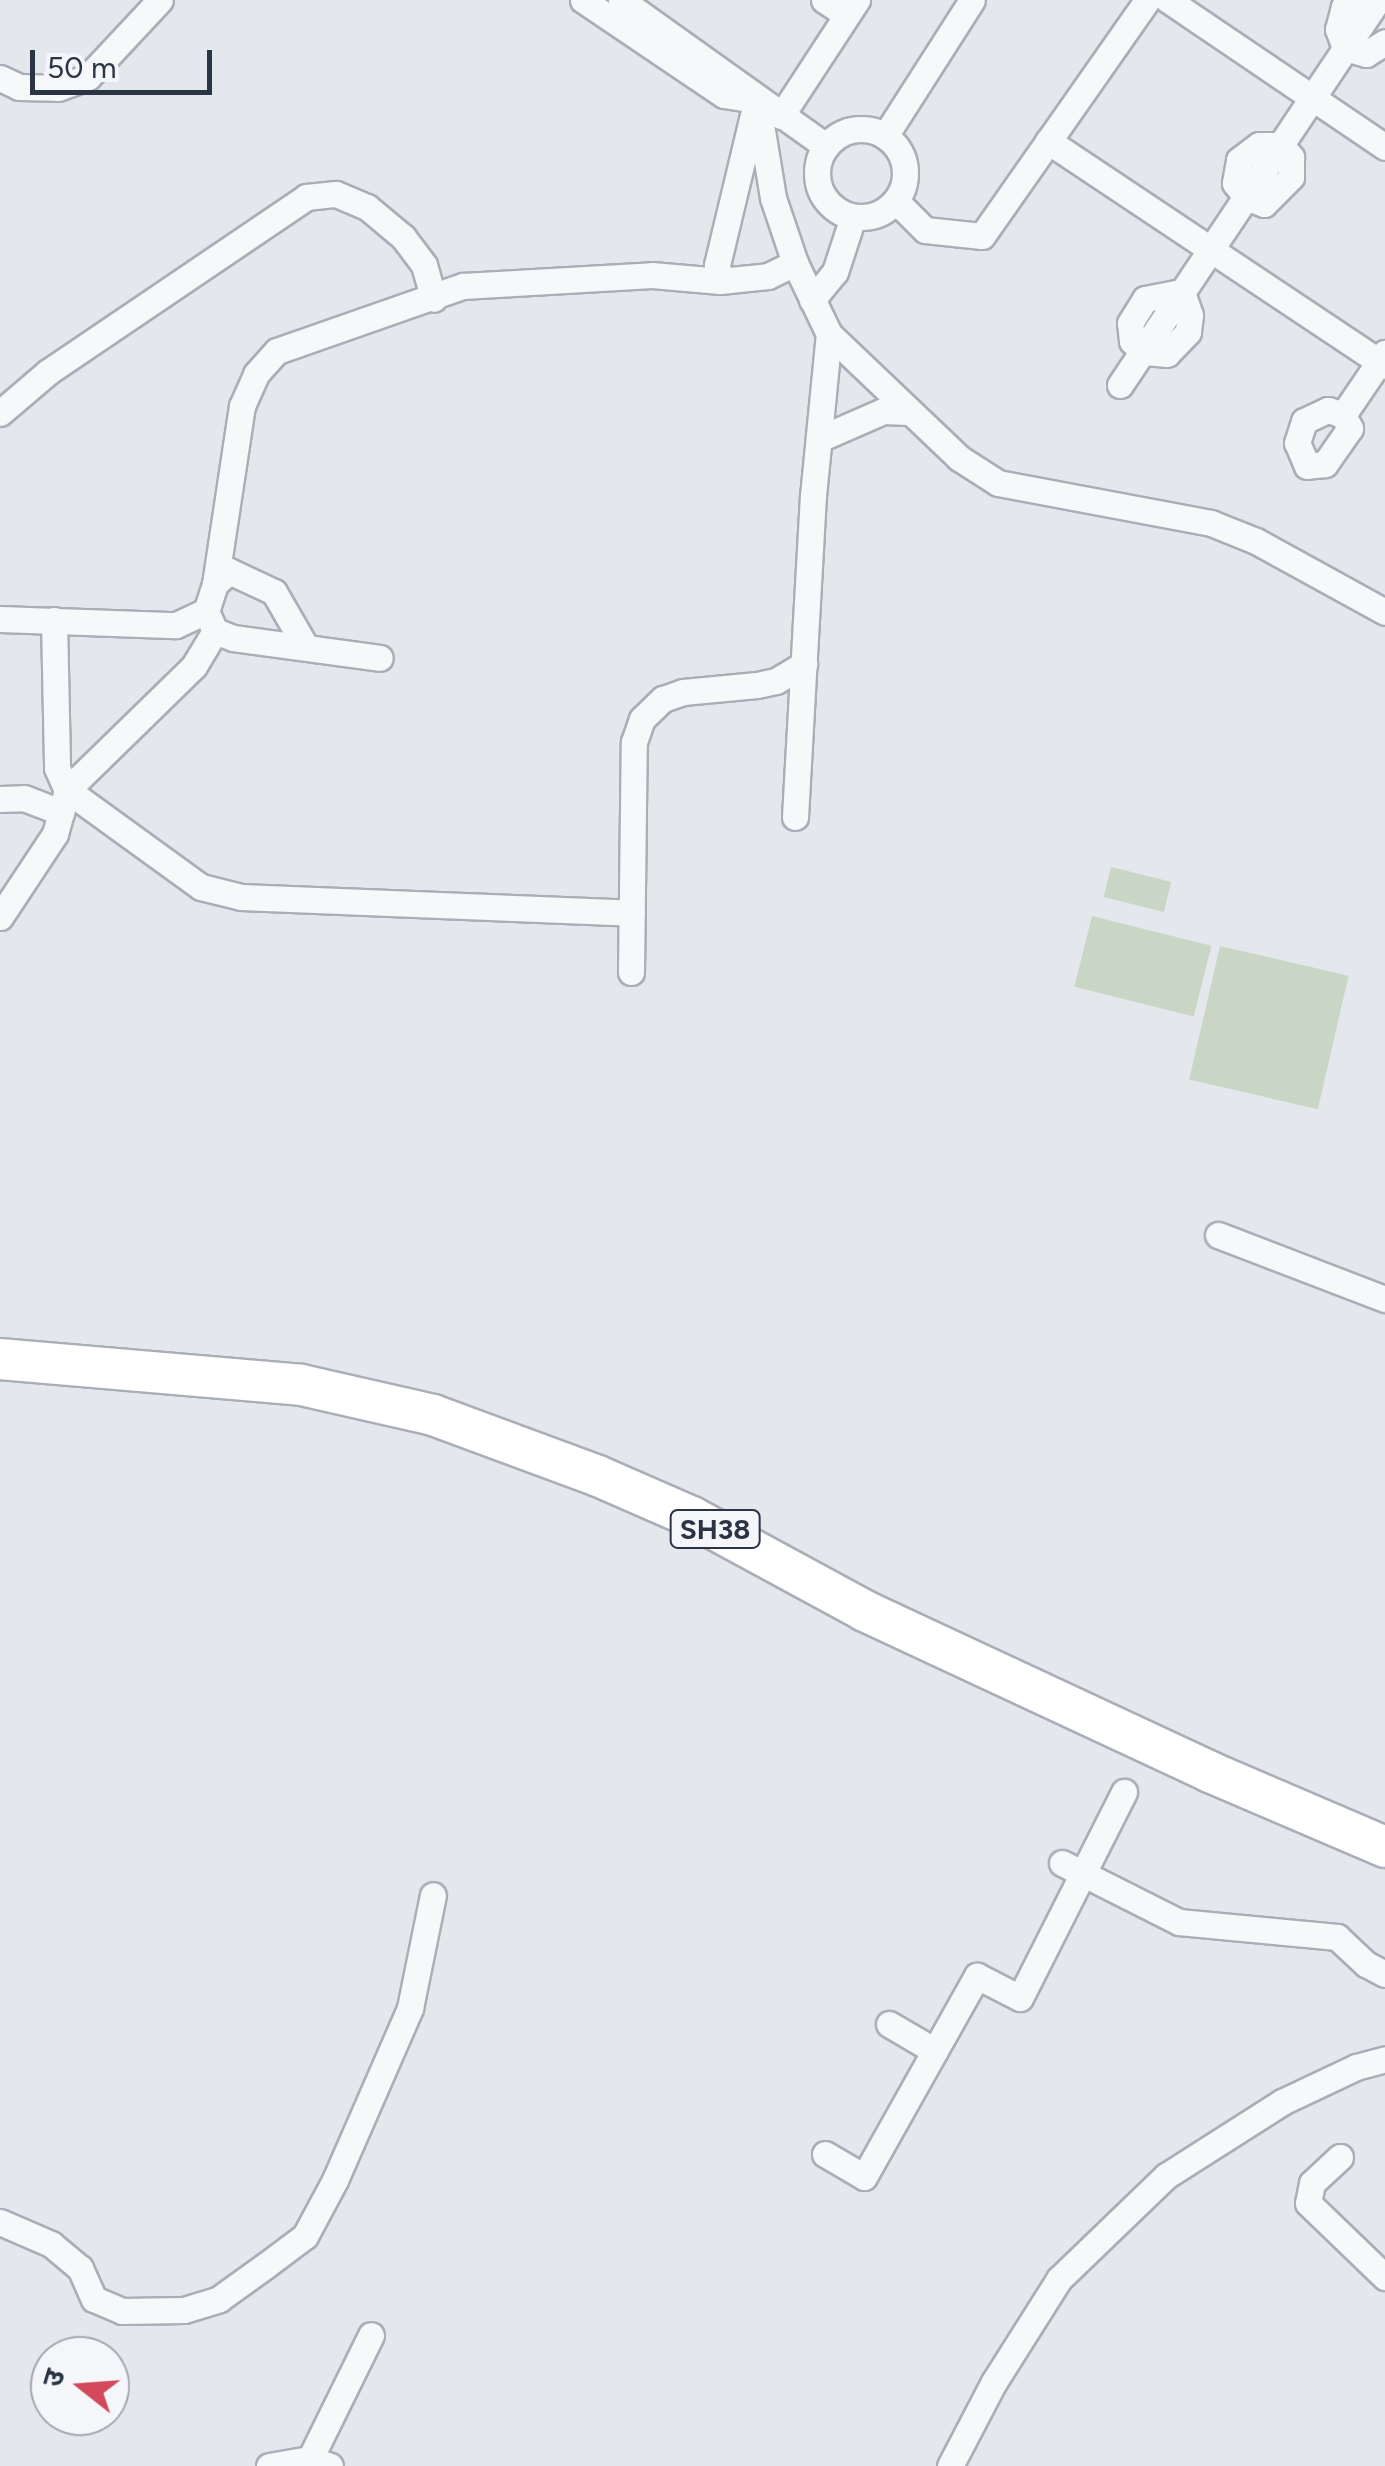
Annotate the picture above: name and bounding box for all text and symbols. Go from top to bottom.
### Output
scale bar [35,30,218,92]
text: 50 m [47,49,116,86]
road number: SH38 [668,1506,762,1552]
north arrow [30,2336,130,2436]
text: उ [35,2365,72,2391]

